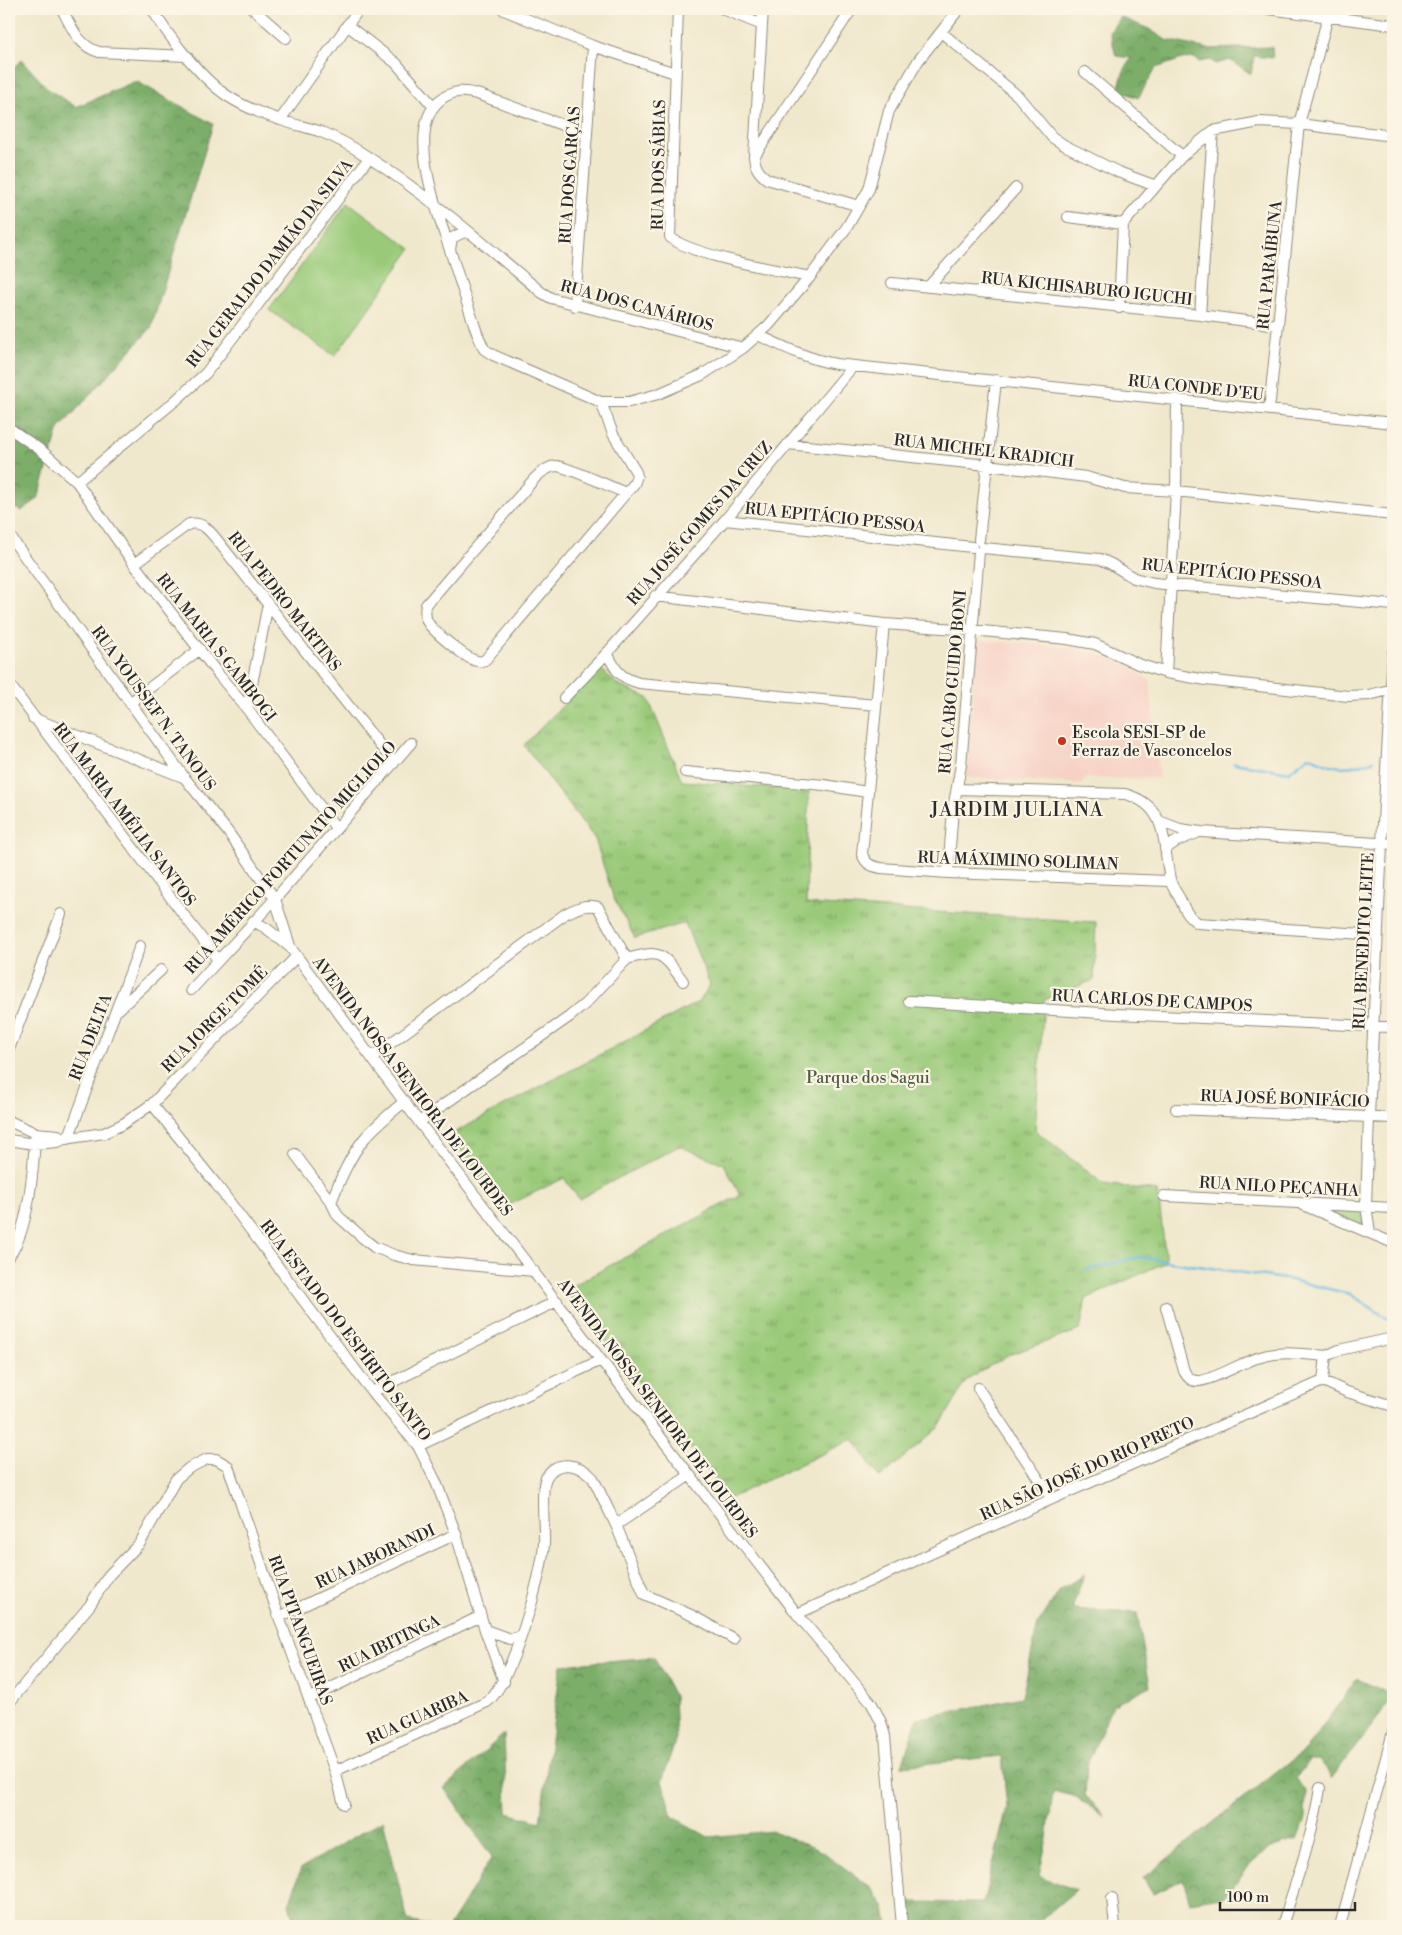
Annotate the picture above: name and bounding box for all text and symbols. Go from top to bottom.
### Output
street label: RUA DOS SÁBIAS [646,99,670,231]
street label: RUA DOS GARÇAS [555,105,585,245]
street label: RUA GERALDO DAMIÃO DA SILVA [180,153,358,372]
street label: RUA PARAÍBUNA [1251,198,1287,331]
street label: RUA KICHISABURO IGUCHI [980,268,1194,310]
street label: RUA DOS CANÁRIOS [558,274,716,336]
street label: RUA CONDE D'EU [1127,371,1265,405]
street label: RUA MICHEL KRADICH [893,430,1075,472]
street label: RUA JOSÉ GOMES DA CRUZ [621,436,777,610]
street label: RUA EPITÁCIO PESSOA [744,497,927,538]
street label: RUA PEDRO MARTINS [223,528,345,676]
street label: RUA EPITÁCIO PESSOA [1141,553,1324,594]
street label: RUA MARIA S GAMBOGI [152,569,280,726]
street label: RUA CABO GUIDO BONI [935,589,971,775]
street label: RUA YOUSSEF N. TANOUS [87,622,220,795]
street label: RUA MARIA AMÉLIA SANTOS [49,718,201,910]
place label: Escola SESI-SP de Ferraz de Vasconcelos [1072,723,1232,761]
marker: Escola SESI-SP de Ferraz de Vasconcelos [1056,735,1068,747]
street label: RUA AMÉRICO FORTUNATO MIGLIOLO [179,736,401,978]
district label: JARDIM JULIANA [929,798,1104,822]
street label: RUA MÁXIMINO SOLIMAN [917,845,1119,875]
street label: RUA BENEDITO LEITE [1349,852,1379,1030]
street label: AVENIDA NOSSA SENHORA DE LOURDES [307,952,517,1220]
street label: RUA JORGE TOMÉ [156,961,272,1077]
street label: RUA CARLOS DE CAMPOS [1051,986,1253,1016]
street label: RUA DELTA [65,990,117,1084]
park label: Parque dos Sagui [806,1068,930,1088]
street label: RUA JOSÉ BONIFÁCIO [1200,1084,1370,1112]
street label: RUA NILO PEÇANHA [1198,1173,1361,1201]
street label: RUA ESTADO DO ESPÍRITO SANTO [255,1215,437,1445]
street label: AVENIDA NOSSA SENHORA DE LOURDES [552,1274,762,1542]
street label: RUA SÃO JOSÉ DO RIO PRETO [976,1410,1198,1525]
street label: RUA JABORANDI [312,1520,438,1593]
street label: RUA PITANGUEIRAS [264,1553,337,1708]
street label: RUA IBITINGA [335,1610,444,1677]
street label: RUA GUARIBA [364,1686,472,1749]
scale bar [1220,1880,1354,1912]
text: 100 m [1227,1888,1269,1907]

